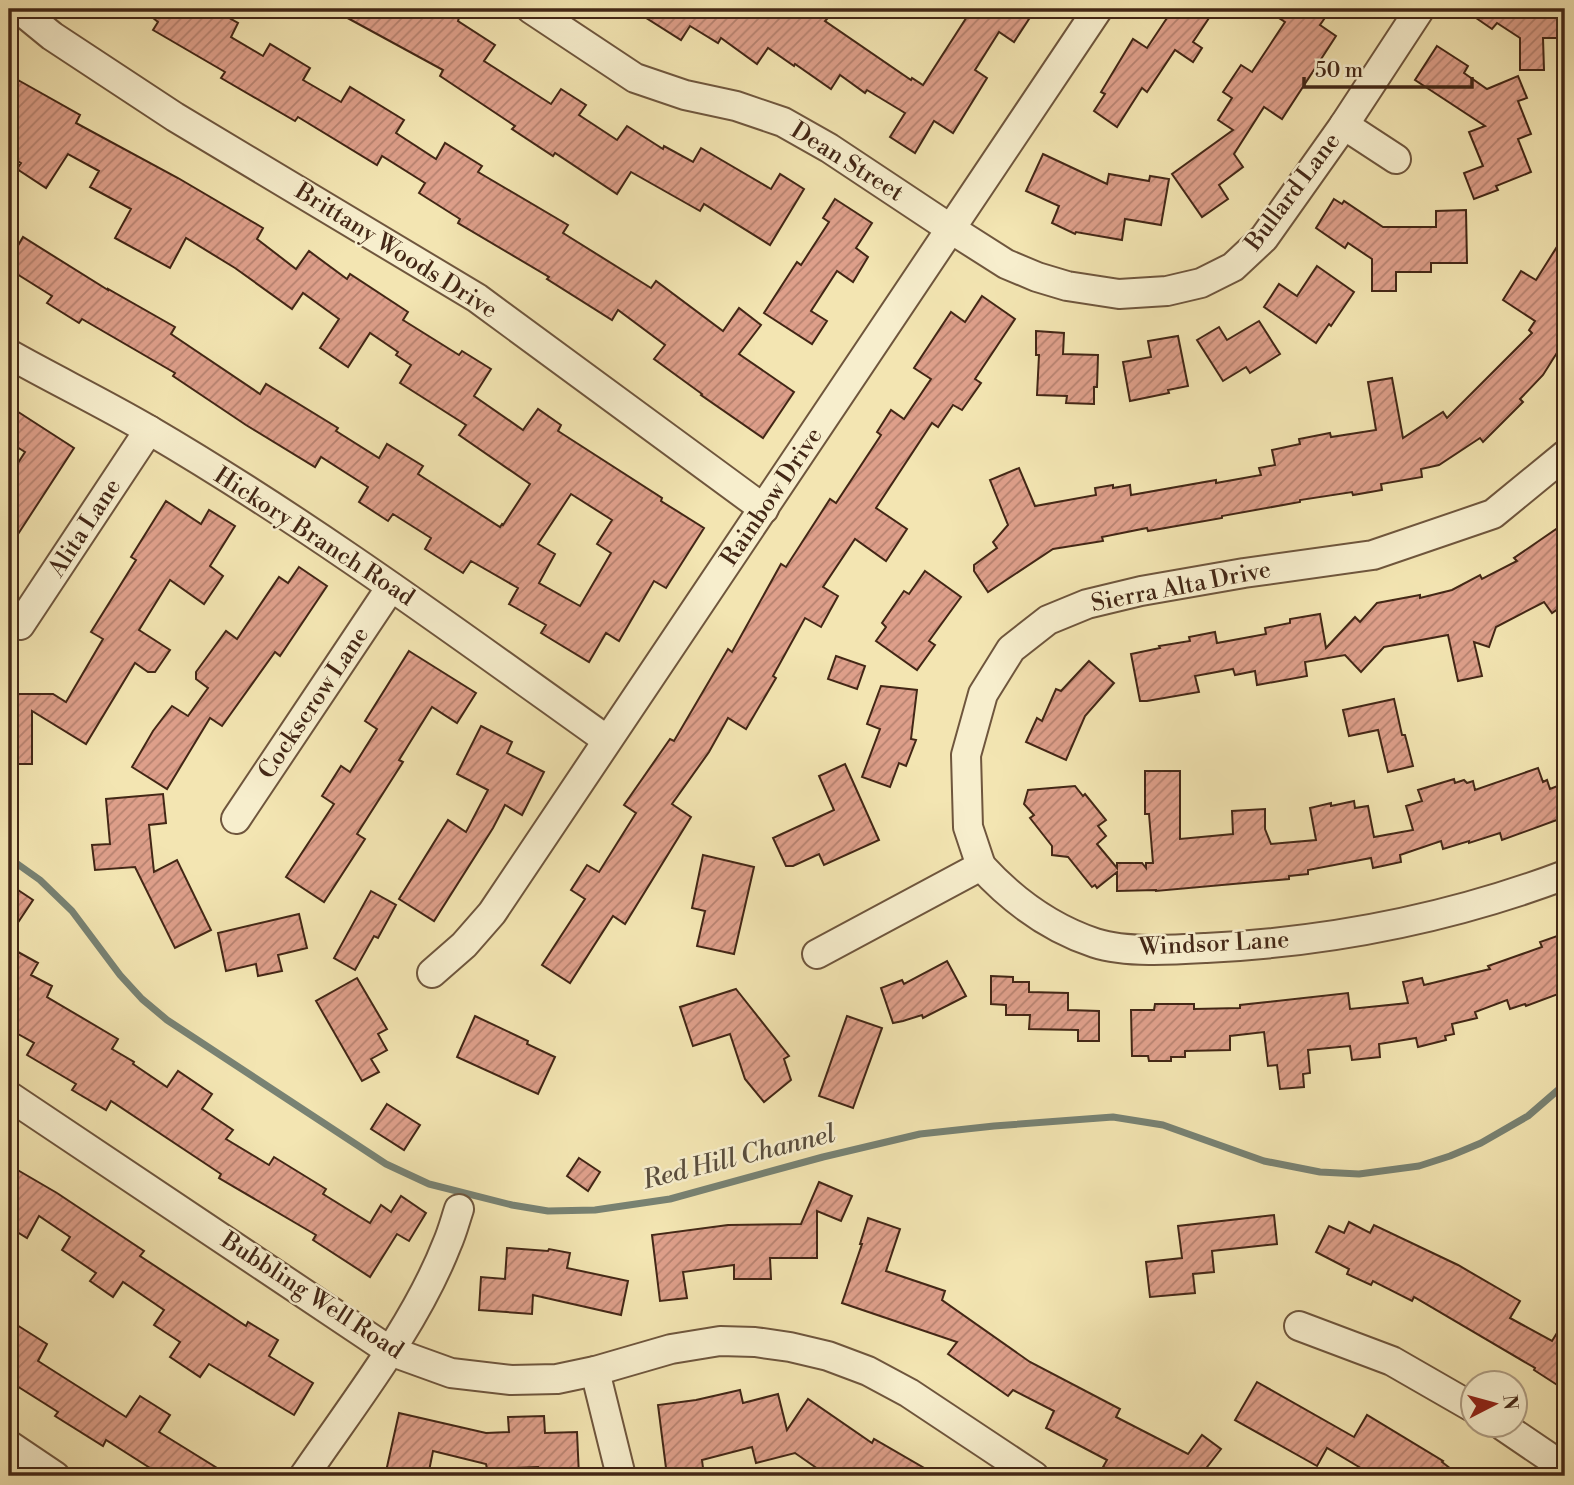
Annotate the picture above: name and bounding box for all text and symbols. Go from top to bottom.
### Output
scale bar [1304,46,1472,90]
text: 50 m [1315,58,1363,84]
street label: Dean Street [785,116,909,209]
street label: Bullard Lane [1238,127,1347,258]
street label: Brittany Woods Drive [288,176,503,325]
street label: Rainbow Drive [715,422,829,572]
street label: Hickory Branch Road [208,461,420,613]
street label: Alita Lane [41,473,128,584]
street label: Sierra Alta Drive [1088,555,1274,619]
street label: Cockscrow Lane [252,621,376,785]
street label: Windsor Lane [1137,925,1290,963]
water label: Red Hill Channel [638,1117,839,1197]
street label: Bubbling Well Road [214,1225,409,1366]
north arrow [1458,1370,1528,1440]
text: N [1497,1394,1523,1411]

